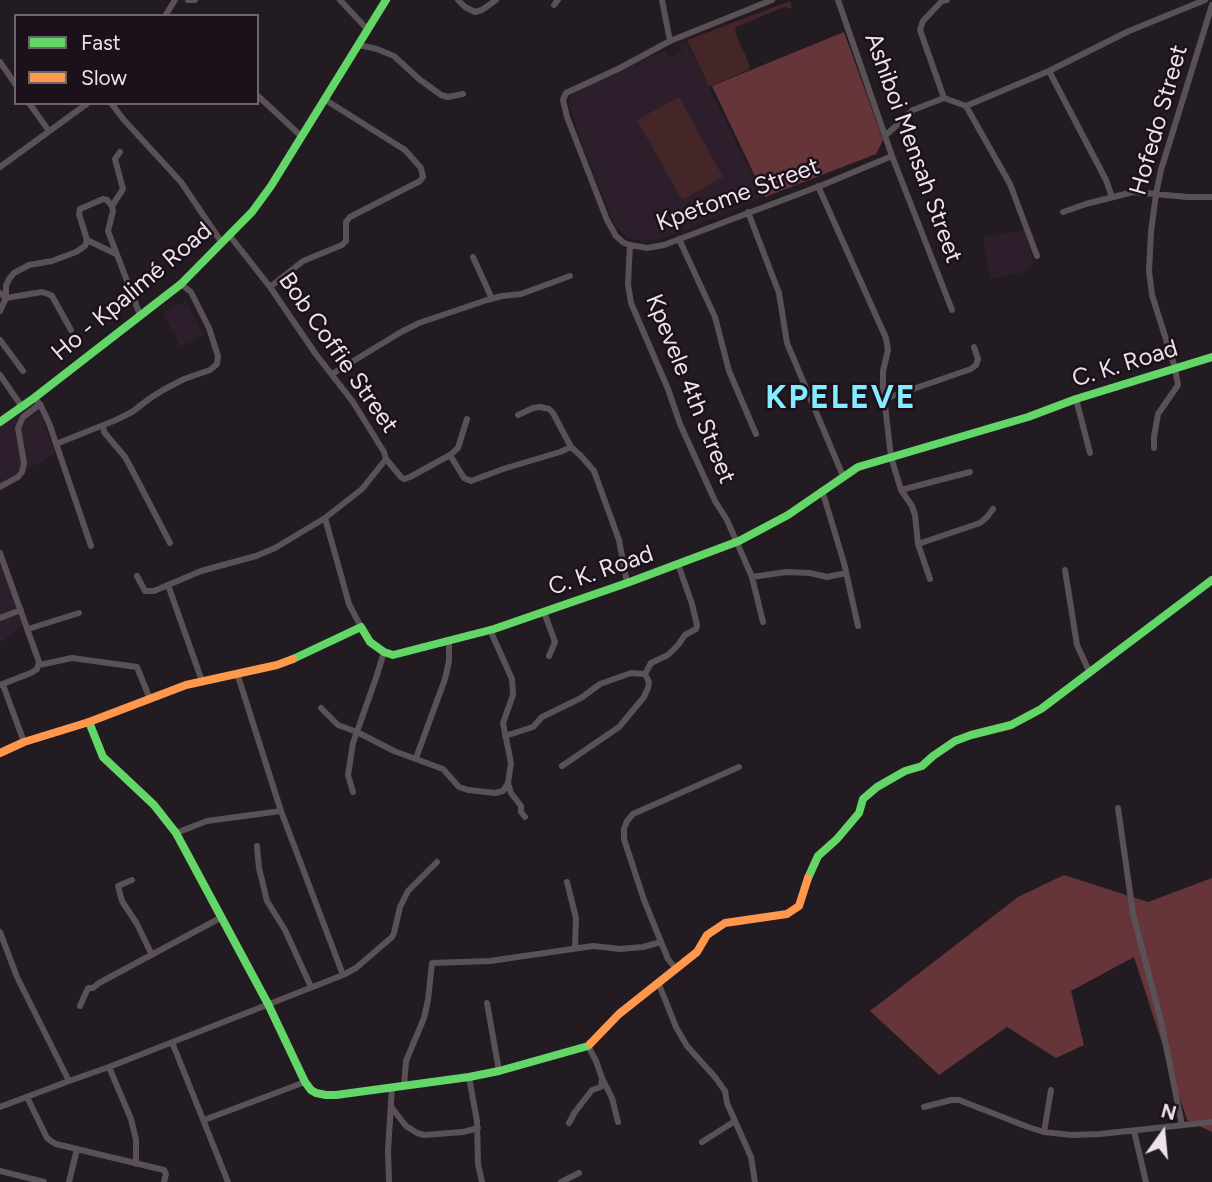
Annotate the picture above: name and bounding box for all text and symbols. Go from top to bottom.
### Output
legend [14,14,259,105]
street label: Ashiboi Mensah Street [858,29,968,267]
text: Fast [81,30,121,55]
street label: Hofedo Street [1124,42,1194,198]
text: Slow [81,65,127,90]
street label: Kpetome Street [653,152,823,238]
street label: Ho - Kpalimé Road [46,217,218,367]
street label: Bob Coffie Street [272,267,404,439]
street label: Kpevele 4th Street [639,290,741,488]
street label: C. K. Road [1069,334,1181,394]
district label: KPELEVE [766,380,916,418]
street label: C. K. Road [545,540,657,602]
north arrow [1128,1098,1198,1168]
text: N [1158,1099,1179,1125]

